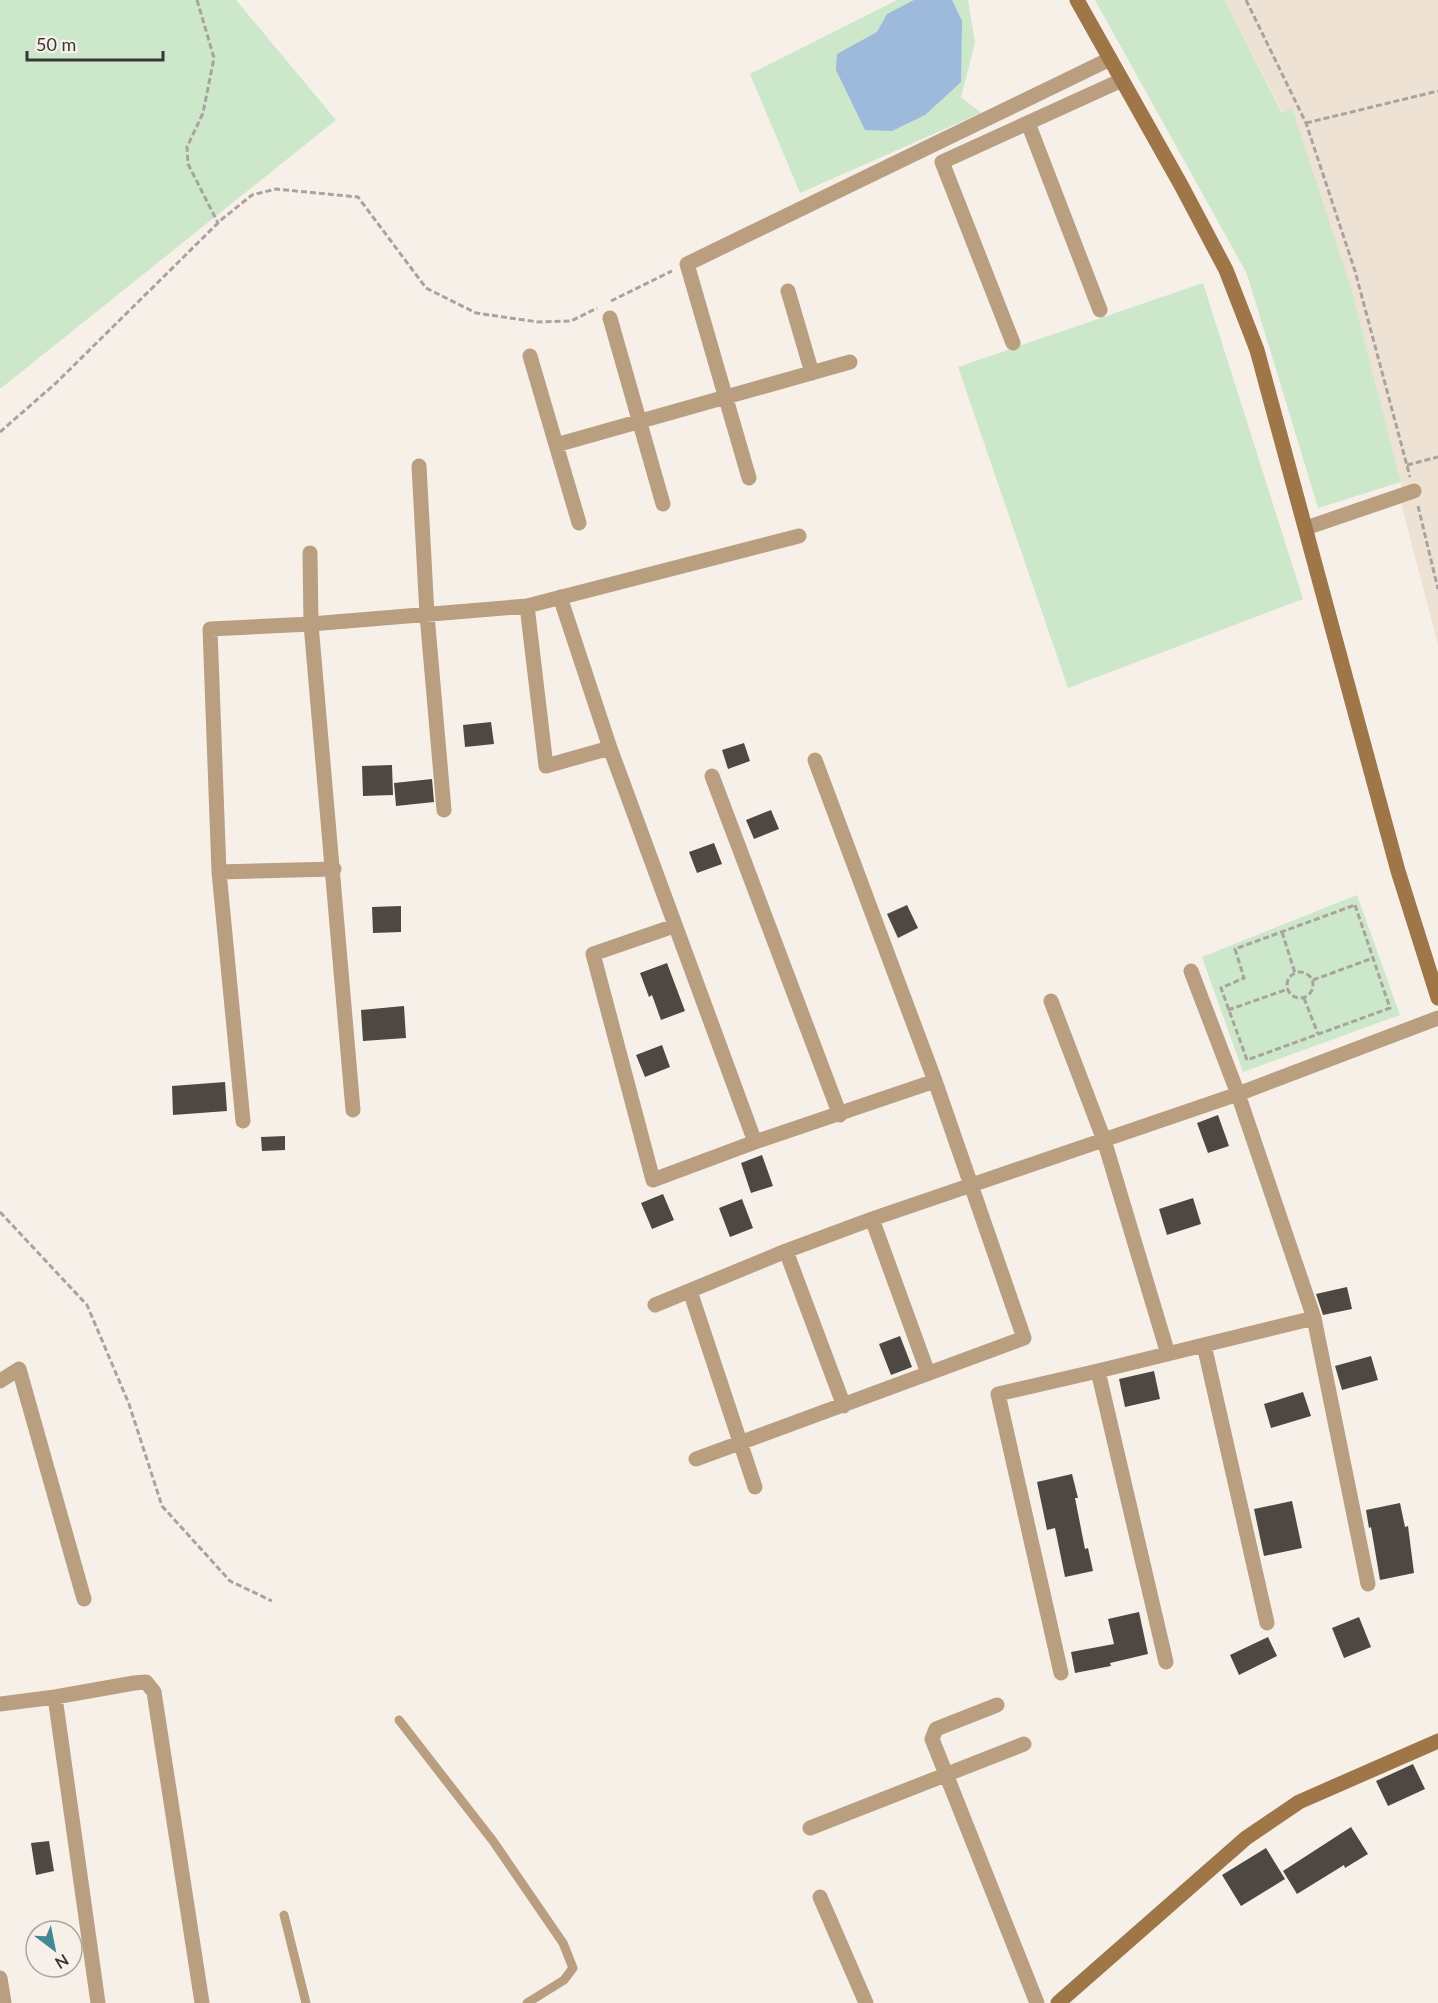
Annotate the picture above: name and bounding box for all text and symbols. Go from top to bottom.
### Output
scale bar [27,24,164,62]
text: 50 m [36,33,76,55]
north arrow [24,1919,84,1979]
text: N [52,1951,72,1973]

